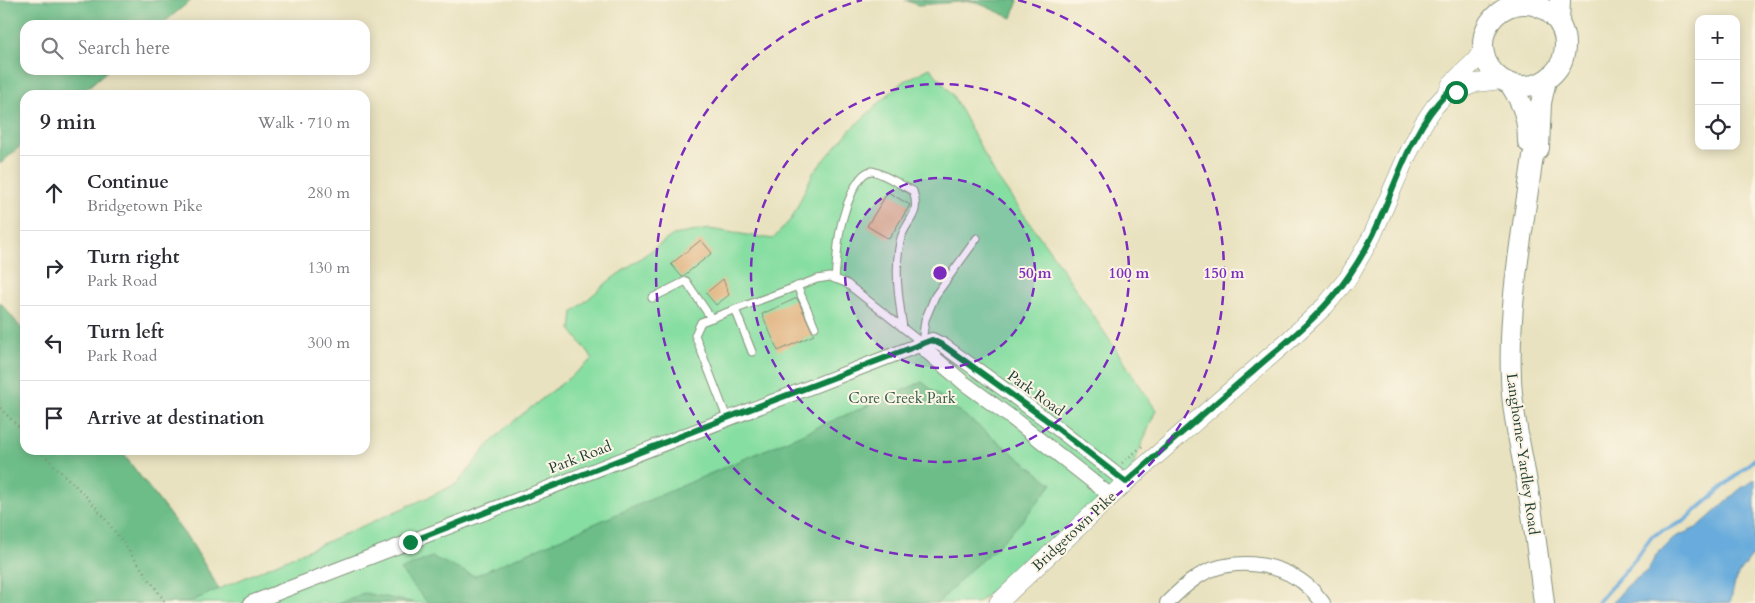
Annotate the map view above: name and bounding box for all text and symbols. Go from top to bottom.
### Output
map controls [1695,15,1740,150]
button: + [1695,15,1740,60]
search box [20,20,370,75]
icon: search [38,34,66,62]
text: Search here [78,35,170,61]
button: − [1695,60,1740,105]
route start [1445,81,1468,104]
button: locate [1695,105,1740,150]
text: 9 min [40,108,96,137]
text: Walk · 710 m [258,112,350,134]
text: Continue [87,169,169,195]
icon: ahead [40,179,68,207]
text: 280 m [308,182,350,204]
text: Bridgetown Pike [87,195,203,217]
text: Turn right [87,244,179,270]
icon: right [40,254,68,282]
text: 130 m [308,257,350,279]
text: 50 m [1018,263,1052,283]
text: 100 m [1109,263,1150,283]
text: 150 m [1204,263,1245,283]
centre of rings [931,264,949,282]
text: Park Road [87,270,157,292]
text: Turn left [87,319,164,345]
icon: left [40,329,68,357]
text: 300 m [308,332,350,354]
text: Park Road [87,345,157,367]
street label: Park Road [1003,366,1069,420]
street label: Langhorne-Yardley Road [1502,372,1544,536]
park label: Core Creek Park [848,388,956,408]
icon: arrive [40,404,68,432]
text: Arrive at destination [87,405,264,431]
street label: Park Road [546,436,614,478]
street label: Bridgetown Pike [1028,487,1121,575]
route end [399,531,422,554]

